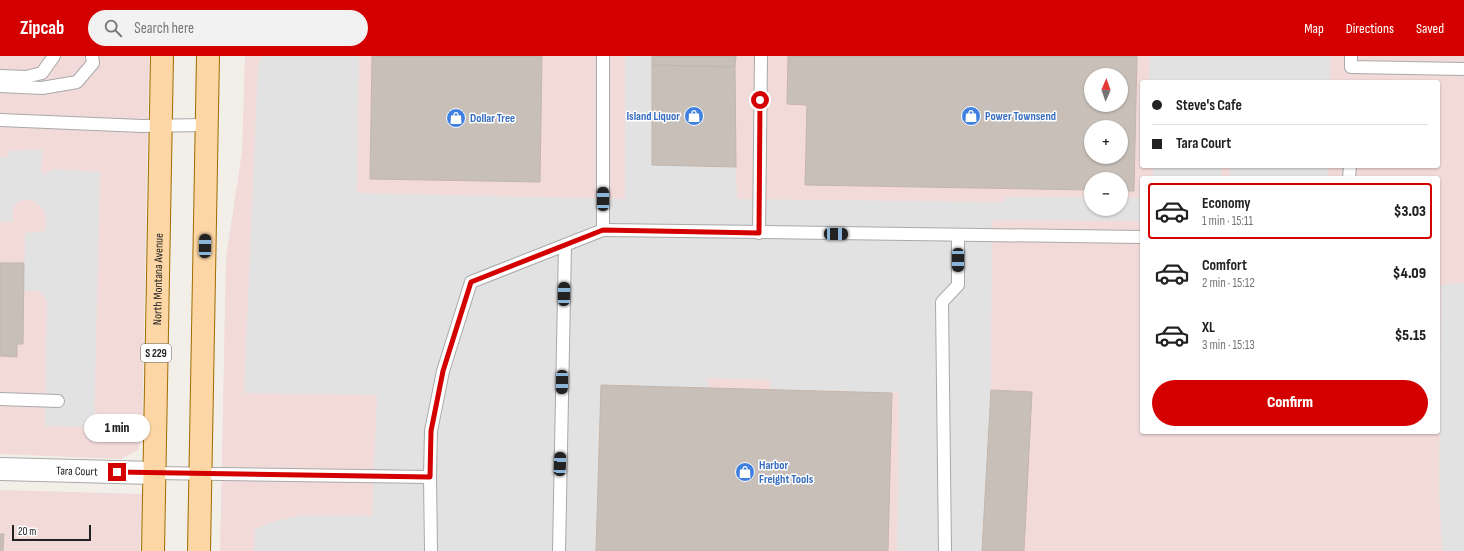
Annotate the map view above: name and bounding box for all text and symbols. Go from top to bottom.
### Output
search box [88,10,368,46]
text: Zipcab [20,17,64,40]
icon: search [102,17,124,39]
text: Search here [134,19,194,38]
text: Map [1304,20,1324,37]
text: Directions [1346,20,1394,37]
text: Saved [1416,20,1444,37]
north arrow [1084,68,1128,112]
map controls [1084,68,1128,216]
route start [751,91,769,109]
text: Steve's Cafe [1176,96,1242,115]
shop icon: Island Liquor [683,105,705,127]
shop icon: Power Townsend [960,105,982,127]
shop icon: Dollar Tree [445,107,467,129]
place label: Island Liquor [626,109,680,124]
place label: Power Townsend [985,109,1056,124]
place label: Dollar Tree [470,111,515,126]
button: + [1084,120,1128,164]
text: Tara Court [1176,134,1231,153]
button: − [1084,172,1128,216]
car [597,187,609,211]
icon: car [1154,193,1190,229]
text: Economy [1202,194,1251,213]
text: $3.03 [1394,202,1426,221]
text: 1 min · 15:11 [1202,213,1253,229]
car [824,228,848,240]
street label: North Montana Avenue [150,233,166,325]
car [199,234,211,258]
car [952,248,964,272]
icon: car [1154,255,1190,291]
text: Comfort [1202,256,1247,275]
text: $4.09 [1393,264,1426,283]
text: 2 min · 15:12 [1202,275,1255,291]
car [558,282,570,306]
icon: car [1154,317,1190,353]
text: XL [1202,318,1215,337]
text: $5.15 [1395,326,1426,345]
text: 3 min · 15:13 [1202,337,1255,353]
road number: S 229 [141,344,171,362]
car [556,370,568,394]
button: Confirm [1152,380,1428,426]
callout: 1 min [84,414,150,442]
text: 1 min [105,420,129,436]
car [554,452,566,476]
place label: Harbor Freight Tools [759,458,814,487]
shop icon: Harbor Freight Tools [734,461,756,483]
street label: Tara Court [56,463,98,479]
route end [108,463,126,481]
scale bar [12,523,91,542]
text: 20 m [18,525,36,538]

